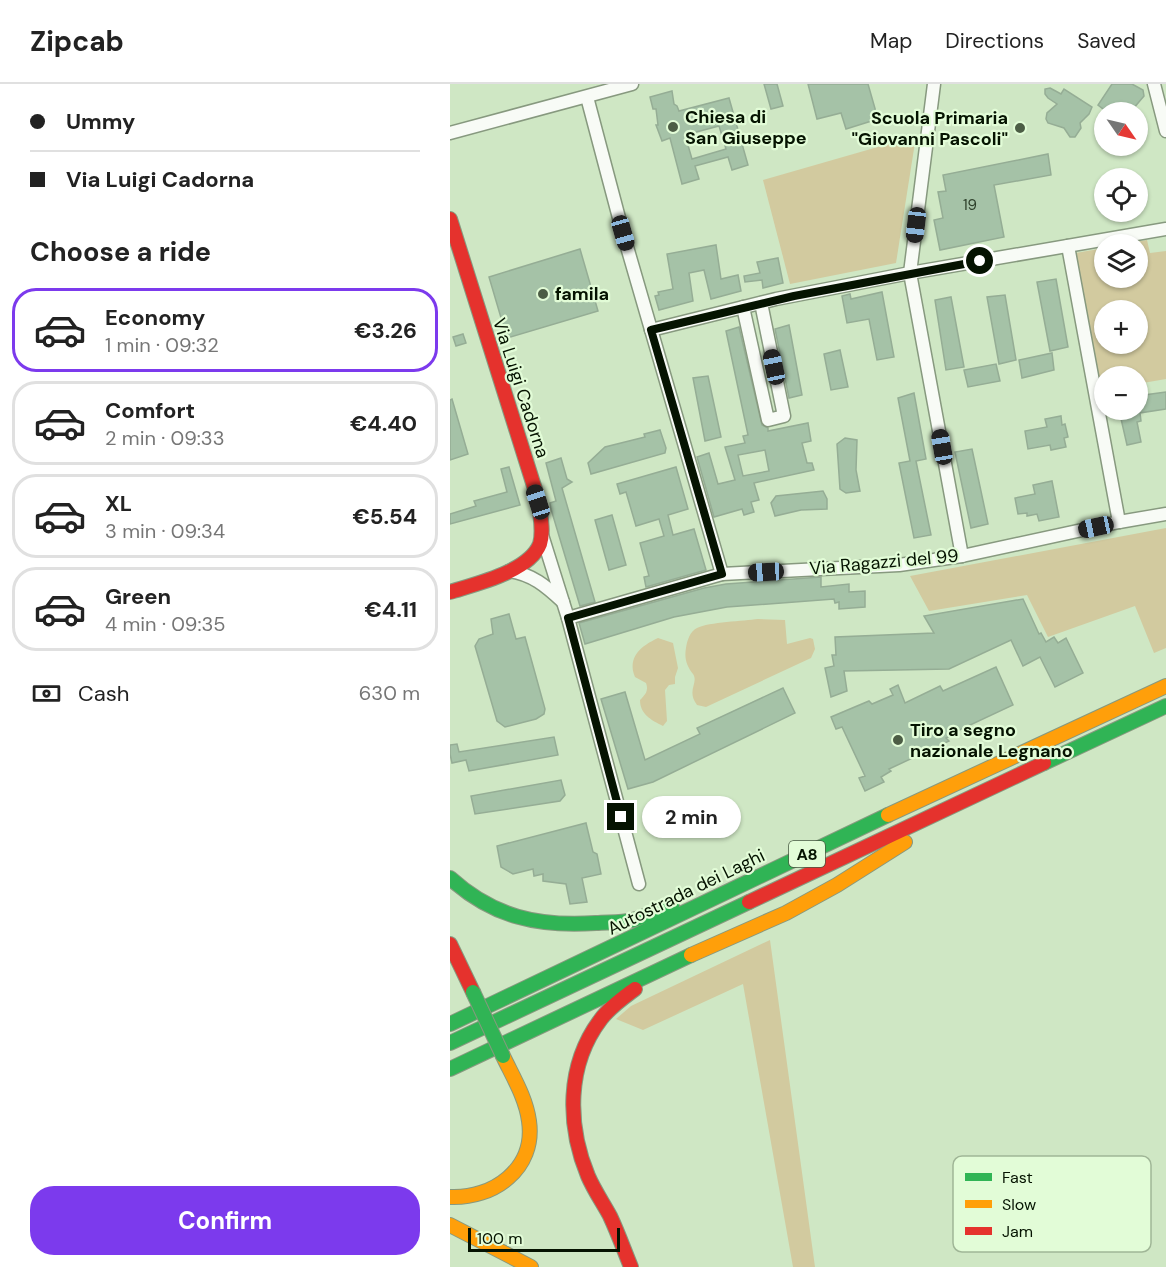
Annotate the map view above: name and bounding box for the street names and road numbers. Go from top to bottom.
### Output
street label: Via Luigi Cadorna [487,315,555,461]
street label: Via Ragazzi del 99 [808,544,960,580]
road number: A8 [789,841,825,867]
street label: Autostrada dei Laghi [603,843,769,941]

